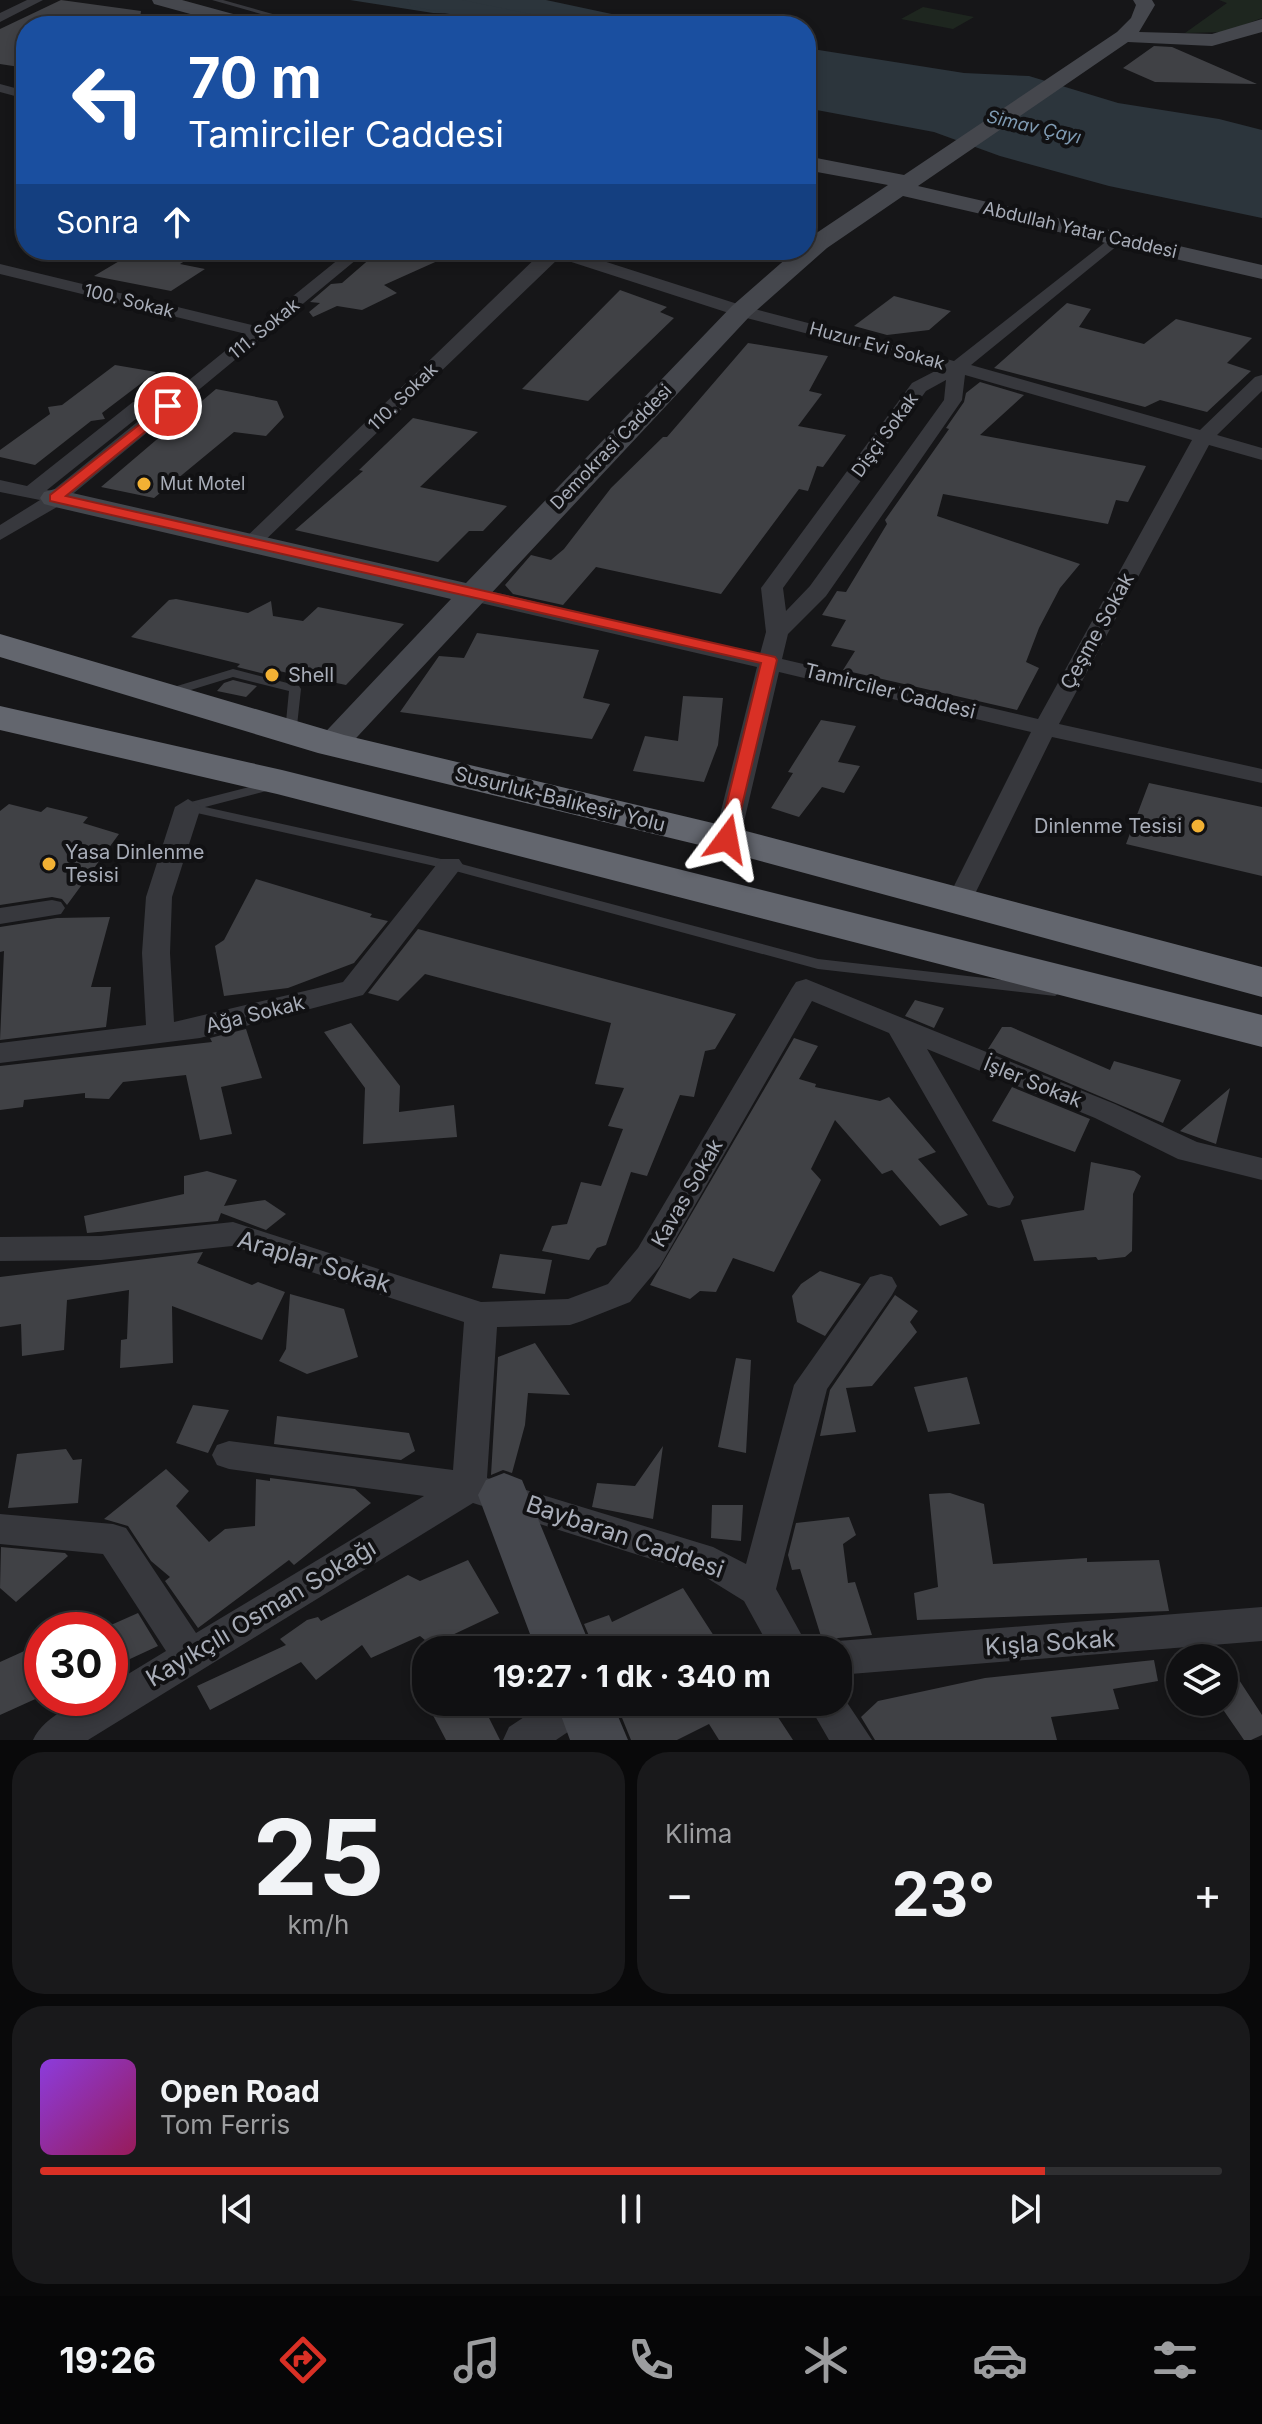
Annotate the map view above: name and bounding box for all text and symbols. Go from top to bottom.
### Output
text: 70 m [188,44,322,112]
icon: left [56,48,160,152]
water label: Simav Çayı [985,105,1083,148]
text: Tamirciler Caddesi [188,112,504,156]
street label: Abdullah Yatar Caddesi [981,197,1179,262]
icon: ahead [155,200,199,244]
text: Sonra [56,204,139,240]
street label: 100. Sokak [82,279,176,322]
street label: 111. Sokak [224,294,303,363]
street label: Huzur Evi Sokak [807,317,947,374]
street label: 110. Sokak [364,358,442,435]
pin [134,372,202,440]
street label: Demokrasi Caddesi [546,380,676,513]
icon: arrive [146,384,190,428]
street label: Dişçi Sokak [847,388,922,481]
place label: Mut Motel [160,473,245,494]
marker: Mut Motel [135,475,153,493]
street label: Çeşme Sokak [1055,568,1139,694]
street label: Tamirciler Caddesi [802,658,978,724]
place label: Shell [288,663,334,687]
marker: Shell [263,666,281,684]
street label: Susurluk-Balıkesir Yolu [452,761,668,837]
position arrow [685,797,769,881]
place label: Dinlenme Tesisi [1034,814,1182,838]
marker: Dinlenme Tesisi [1189,817,1207,835]
place label: Yasa Dinlenme Tesisi [65,840,204,887]
marker: Yasa Dinlenme Tesisi [40,855,58,873]
street label: Ağa Sokak [203,990,307,1038]
street label: İşler Sokak [980,1051,1086,1113]
street label: Kavas Sokak [646,1135,728,1251]
street label: Araplar Sokak [234,1224,394,1299]
street label: Baybaran Caddesi [523,1489,728,1584]
street label: Kayıkçılı Osman Sokağı [141,1533,381,1693]
speed limit sign: 30 [24,1612,128,1716]
street label: Kışla Sokak [984,1623,1116,1662]
map controls [1166,1644,1238,1716]
button: layers [1166,1644,1238,1716]
text: 19:27 · 1 dk · 340 m [493,1658,771,1694]
text: 25 [253,1794,384,1920]
text: Klima [665,1818,732,1849]
text: 23° [892,1858,995,1930]
text: − [665,1867,694,1921]
text: + [1193,1867,1222,1921]
text: km/h [288,1909,349,1940]
text: Open Road [160,2073,320,2109]
text: Tom Ferris [160,2109,290,2140]
icon: previous [215,2187,259,2231]
icon: pause [609,2187,653,2231]
icon: next [1003,2187,1047,2231]
icon: directions [275,2332,331,2388]
icon: music [449,2332,505,2388]
icon: phone [623,2332,679,2388]
icon: climate [798,2332,854,2388]
icon: car [972,2332,1028,2388]
icon: filters [1147,2332,1203,2388]
text: 19:26 [59,2338,156,2382]

